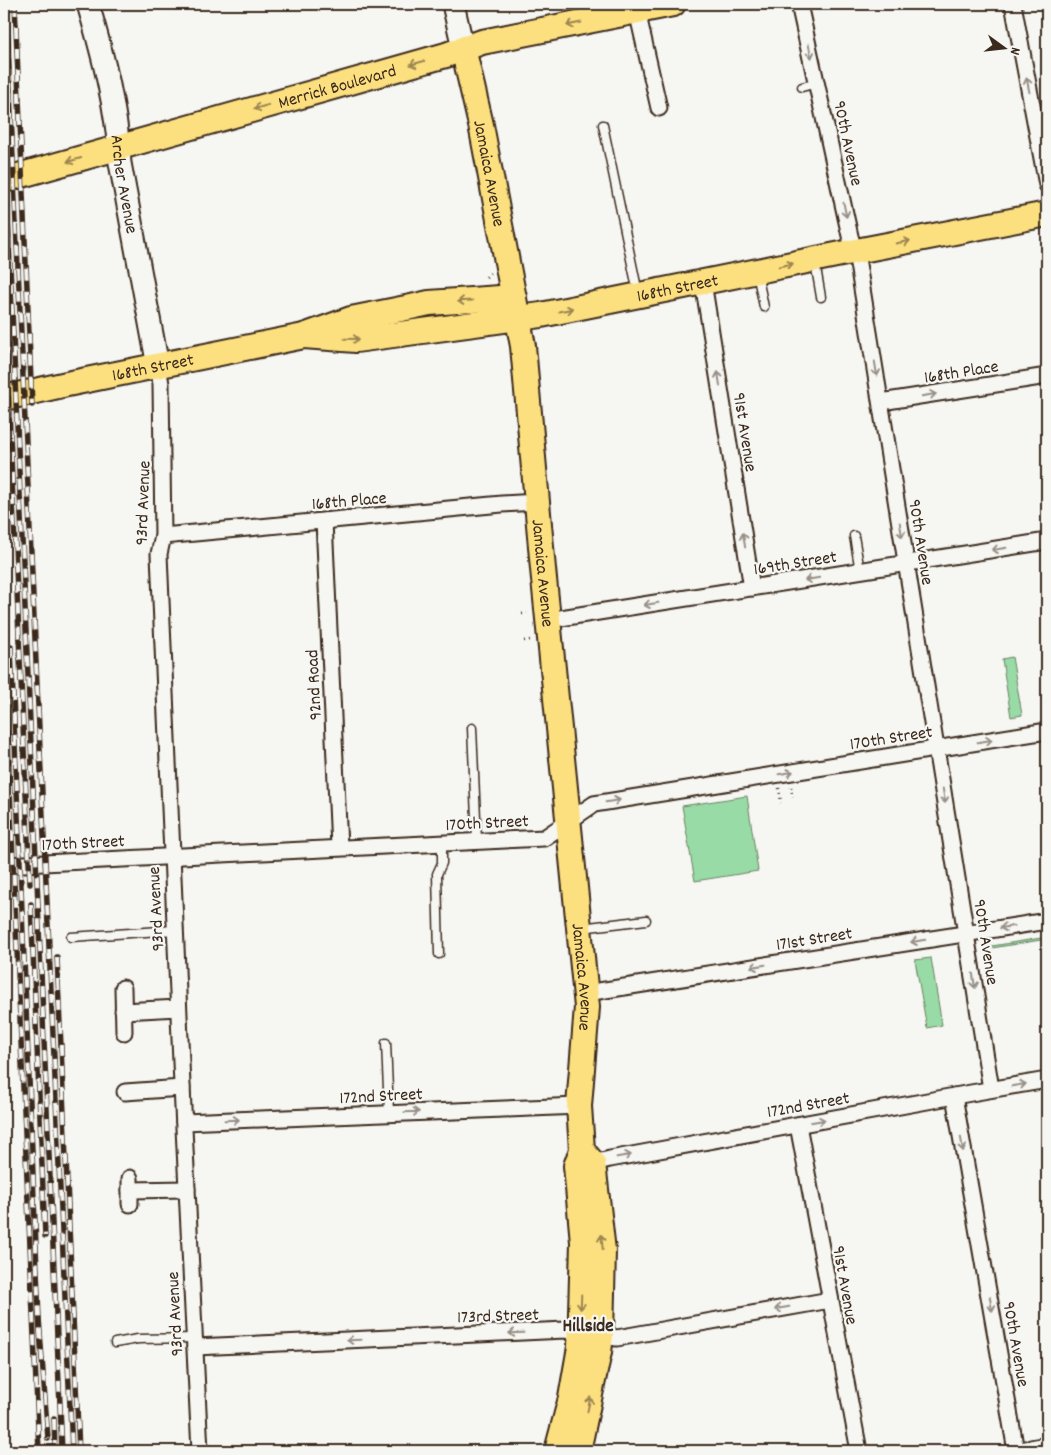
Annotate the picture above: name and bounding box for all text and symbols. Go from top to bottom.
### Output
one-way arrow [566,19,582,29]
north arrow [978,22,1028,72]
one-way arrow [806,43,815,59]
text: N [1004,45,1025,57]
one-way arrow [409,59,425,69]
street label: Merrick Boulevard [276,60,400,117]
one-way arrow [1023,78,1033,94]
street label: 90th Avenue [825,99,868,188]
one-way arrow [253,103,269,113]
street label: Jamaica Avenue [465,118,510,229]
street label: Archer Avenue [103,133,143,236]
one-way arrow [67,156,83,165]
one-way arrow [841,202,850,218]
one-way arrow [894,237,910,247]
one-way arrow [777,260,793,269]
street label: 168th Street [635,269,721,310]
one-way arrow [457,296,473,305]
one-way arrow [557,304,573,314]
one-way arrow [344,334,360,344]
street label: 168th Street [110,349,197,390]
street label: 168th Place [922,355,1000,392]
one-way arrow [871,361,881,377]
one-way arrow [713,372,723,388]
one-way arrow [921,389,937,399]
street label: 91st Avenue [725,391,762,474]
street label: 93rd Avenue [131,460,158,546]
street label: 168th Place [311,487,388,518]
street label: 90th Avenue [900,498,939,587]
street label: Jamaica Avenue [524,518,559,628]
one-way arrow [897,522,907,538]
one-way arrow [739,532,749,548]
one-way arrow [991,544,1007,554]
street label: 169th Street [752,546,839,583]
one-way arrow [804,574,820,584]
one-way arrow [643,599,659,609]
street label: 92nd Road [301,649,330,721]
street label: 170th Street [848,721,935,758]
one-way arrow [976,735,992,745]
one-way arrow [777,768,793,778]
one-way arrow [940,788,950,804]
one-way arrow [604,796,620,806]
street label: 170th Street [445,810,530,839]
street label: 170th Street [41,830,126,859]
street label: 93rd Avenue [143,866,172,952]
street label: 90th Avenue [965,898,1004,987]
street label: Jamaica Avenue [564,922,597,1032]
street label: 171st Street [774,922,855,959]
one-way arrow [999,922,1015,932]
one-way arrow [910,936,926,946]
one-way arrow [750,961,766,971]
one-way arrow [969,973,979,989]
one-way arrow [1011,1079,1027,1089]
street label: 172nd Street [339,1083,424,1112]
street label: 172nd Street [765,1087,852,1126]
one-way arrow [404,1108,420,1117]
one-way arrow [224,1116,240,1125]
one-way arrow [810,1116,826,1125]
one-way arrow [958,1136,968,1152]
one-way arrow [616,1151,632,1161]
one-way arrow [597,1235,607,1251]
street label: 91st Avenue [824,1244,863,1327]
street label: 93rd Avenue [162,1271,191,1357]
one-way arrow [576,1294,586,1310]
one-way arrow [986,1296,996,1312]
street label: 90th Avenue [995,1300,1034,1389]
street label: 173rd Street [457,1304,540,1331]
one-way arrow [774,1304,790,1314]
district label: Hillside [563,1314,614,1341]
one-way arrow [509,1328,525,1337]
one-way arrow [346,1335,362,1344]
one-way arrow [584,1396,594,1412]

